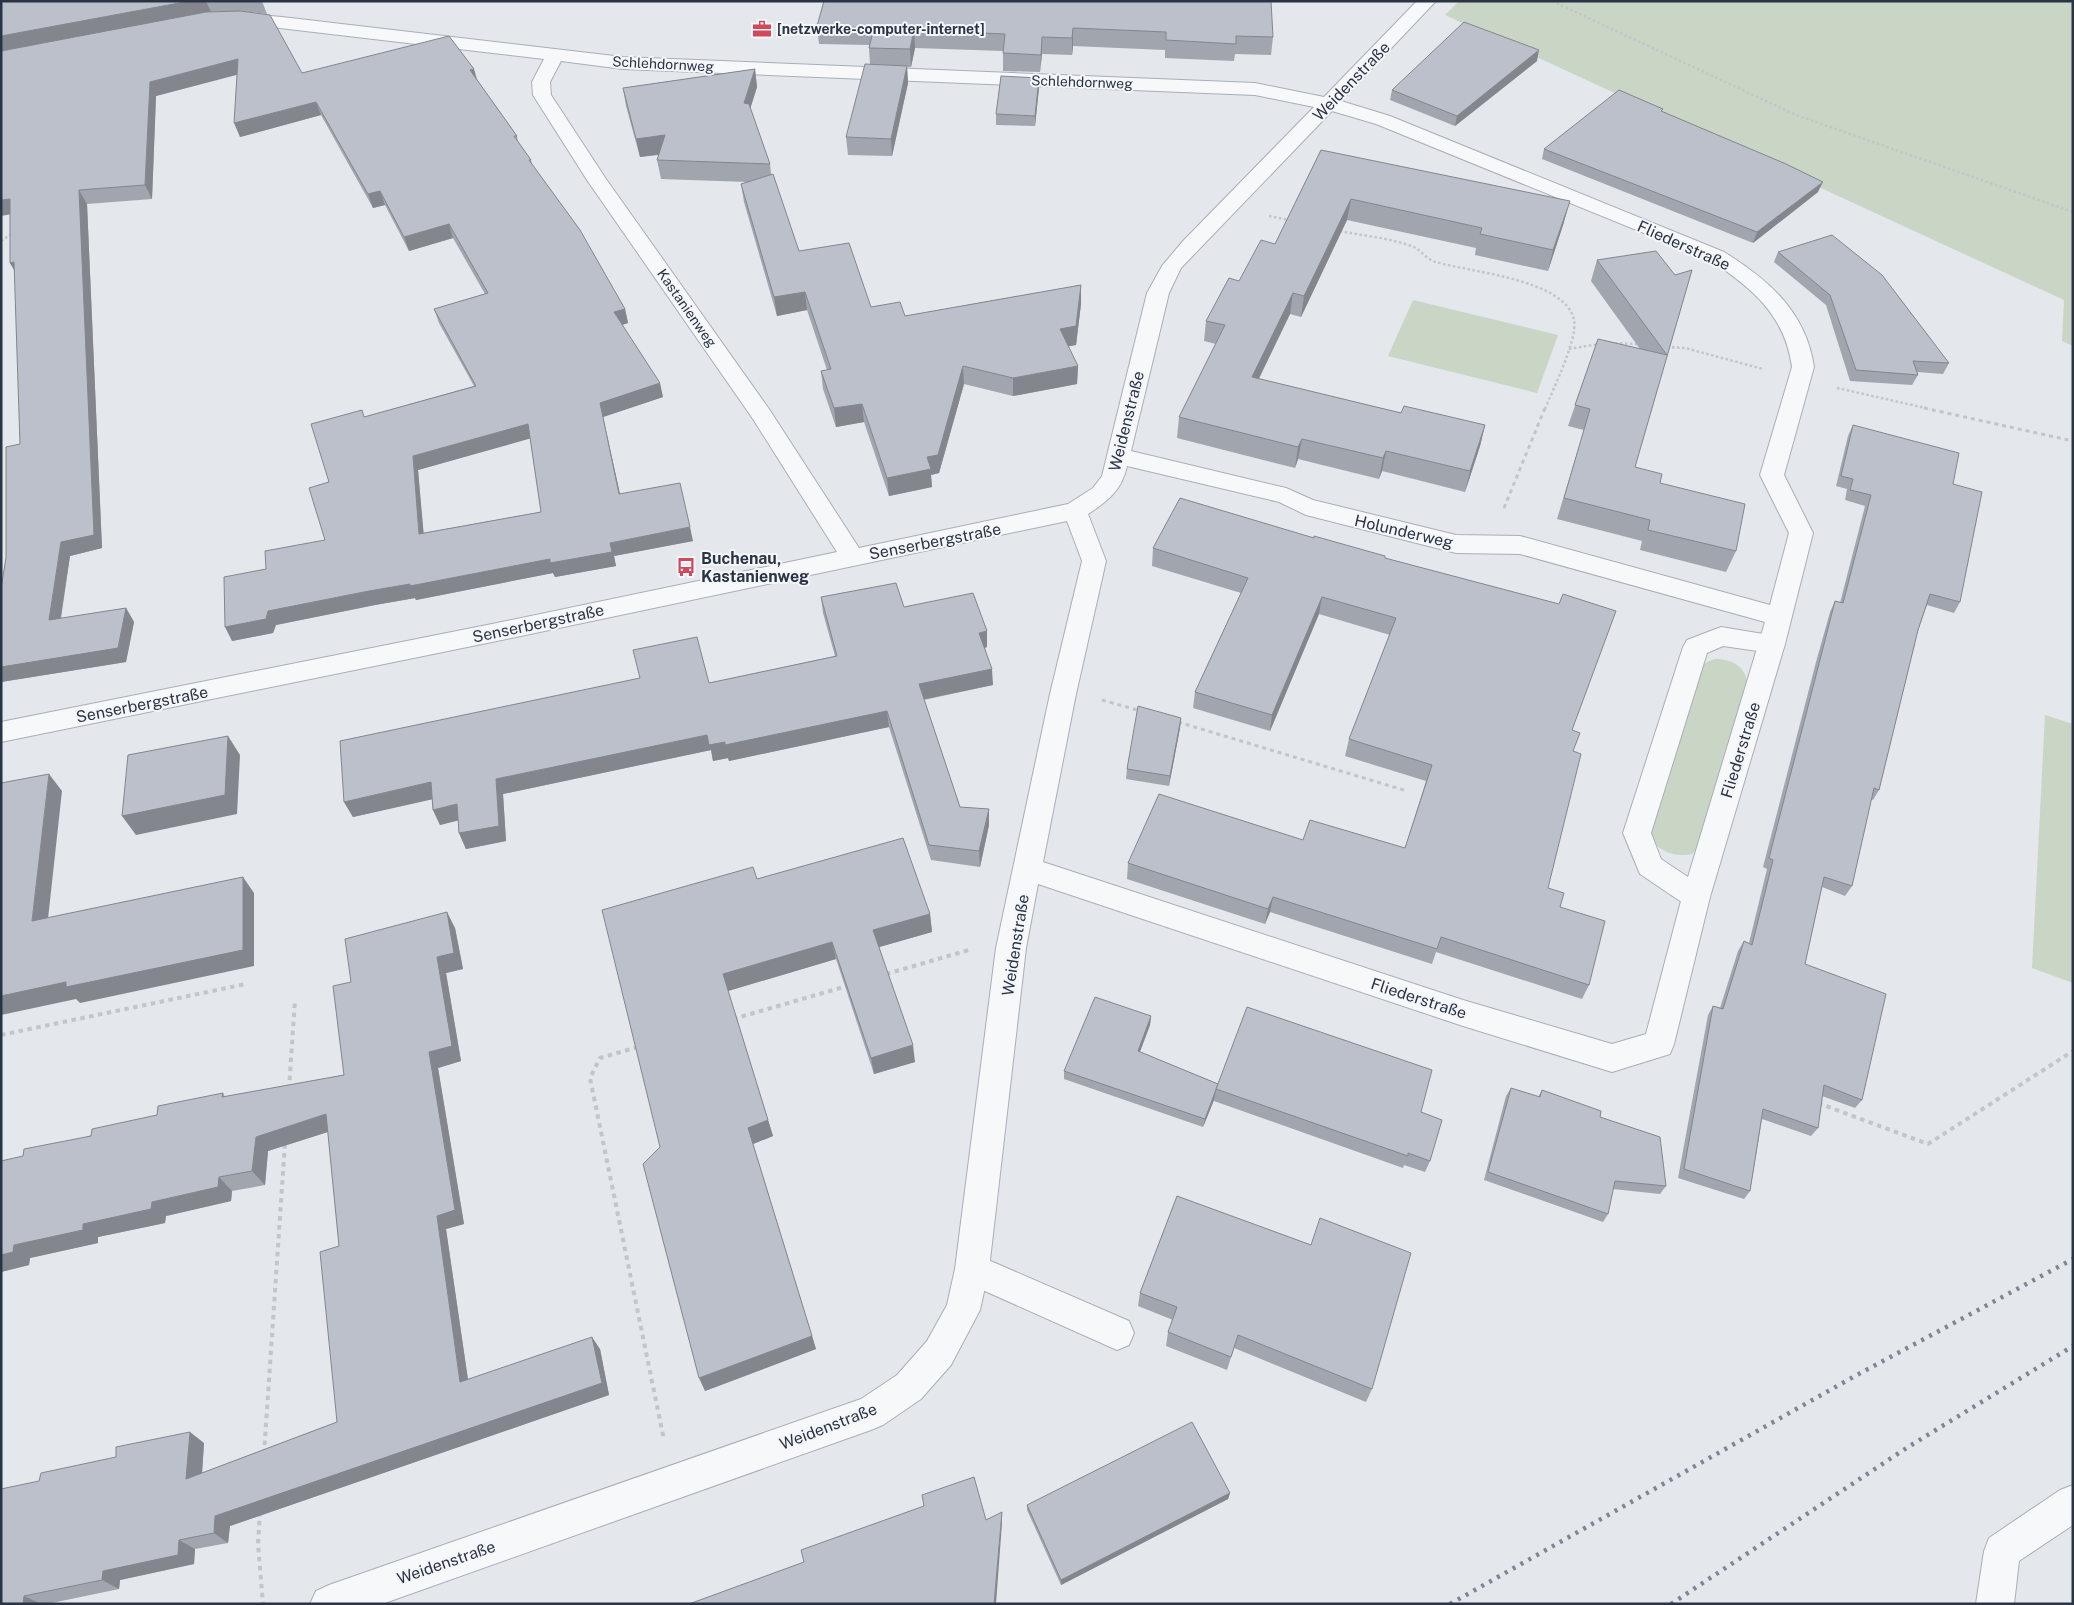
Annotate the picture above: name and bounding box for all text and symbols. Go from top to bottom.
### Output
office icon: [netzwerke-computer-internet] [751,18,773,40]
place label: [netzwerke-computer-internet] [777,21,985,37]
street label: Weidenstraße [1309,38,1394,125]
street label: Schlehdornweg [612,53,715,75]
street label: Schlehdornweg [1031,72,1133,92]
street label: Fliederstraße [1634,217,1733,274]
street label: Kastanienweg [654,266,720,350]
street label: Weidenstraße [1105,369,1148,473]
street label: Holunderweg [1353,511,1455,552]
street label: Senserbergstraße [867,519,1003,564]
place label: Buchenau, Kastanienweg [701,549,809,586]
bus stop icon: Buchenau, Kastanienweg [675,556,697,578]
street label: Senserbergstraße [471,600,606,647]
street label: Senserbergstraße [74,682,210,727]
street label: Fliederstraße [1717,700,1764,801]
street label: Weidenstraße [998,893,1033,997]
street label: Fliederstraße [1369,974,1469,1023]
street label: Weidenstraße [777,1399,880,1454]
street label: Weidenstraße [394,1537,498,1588]

